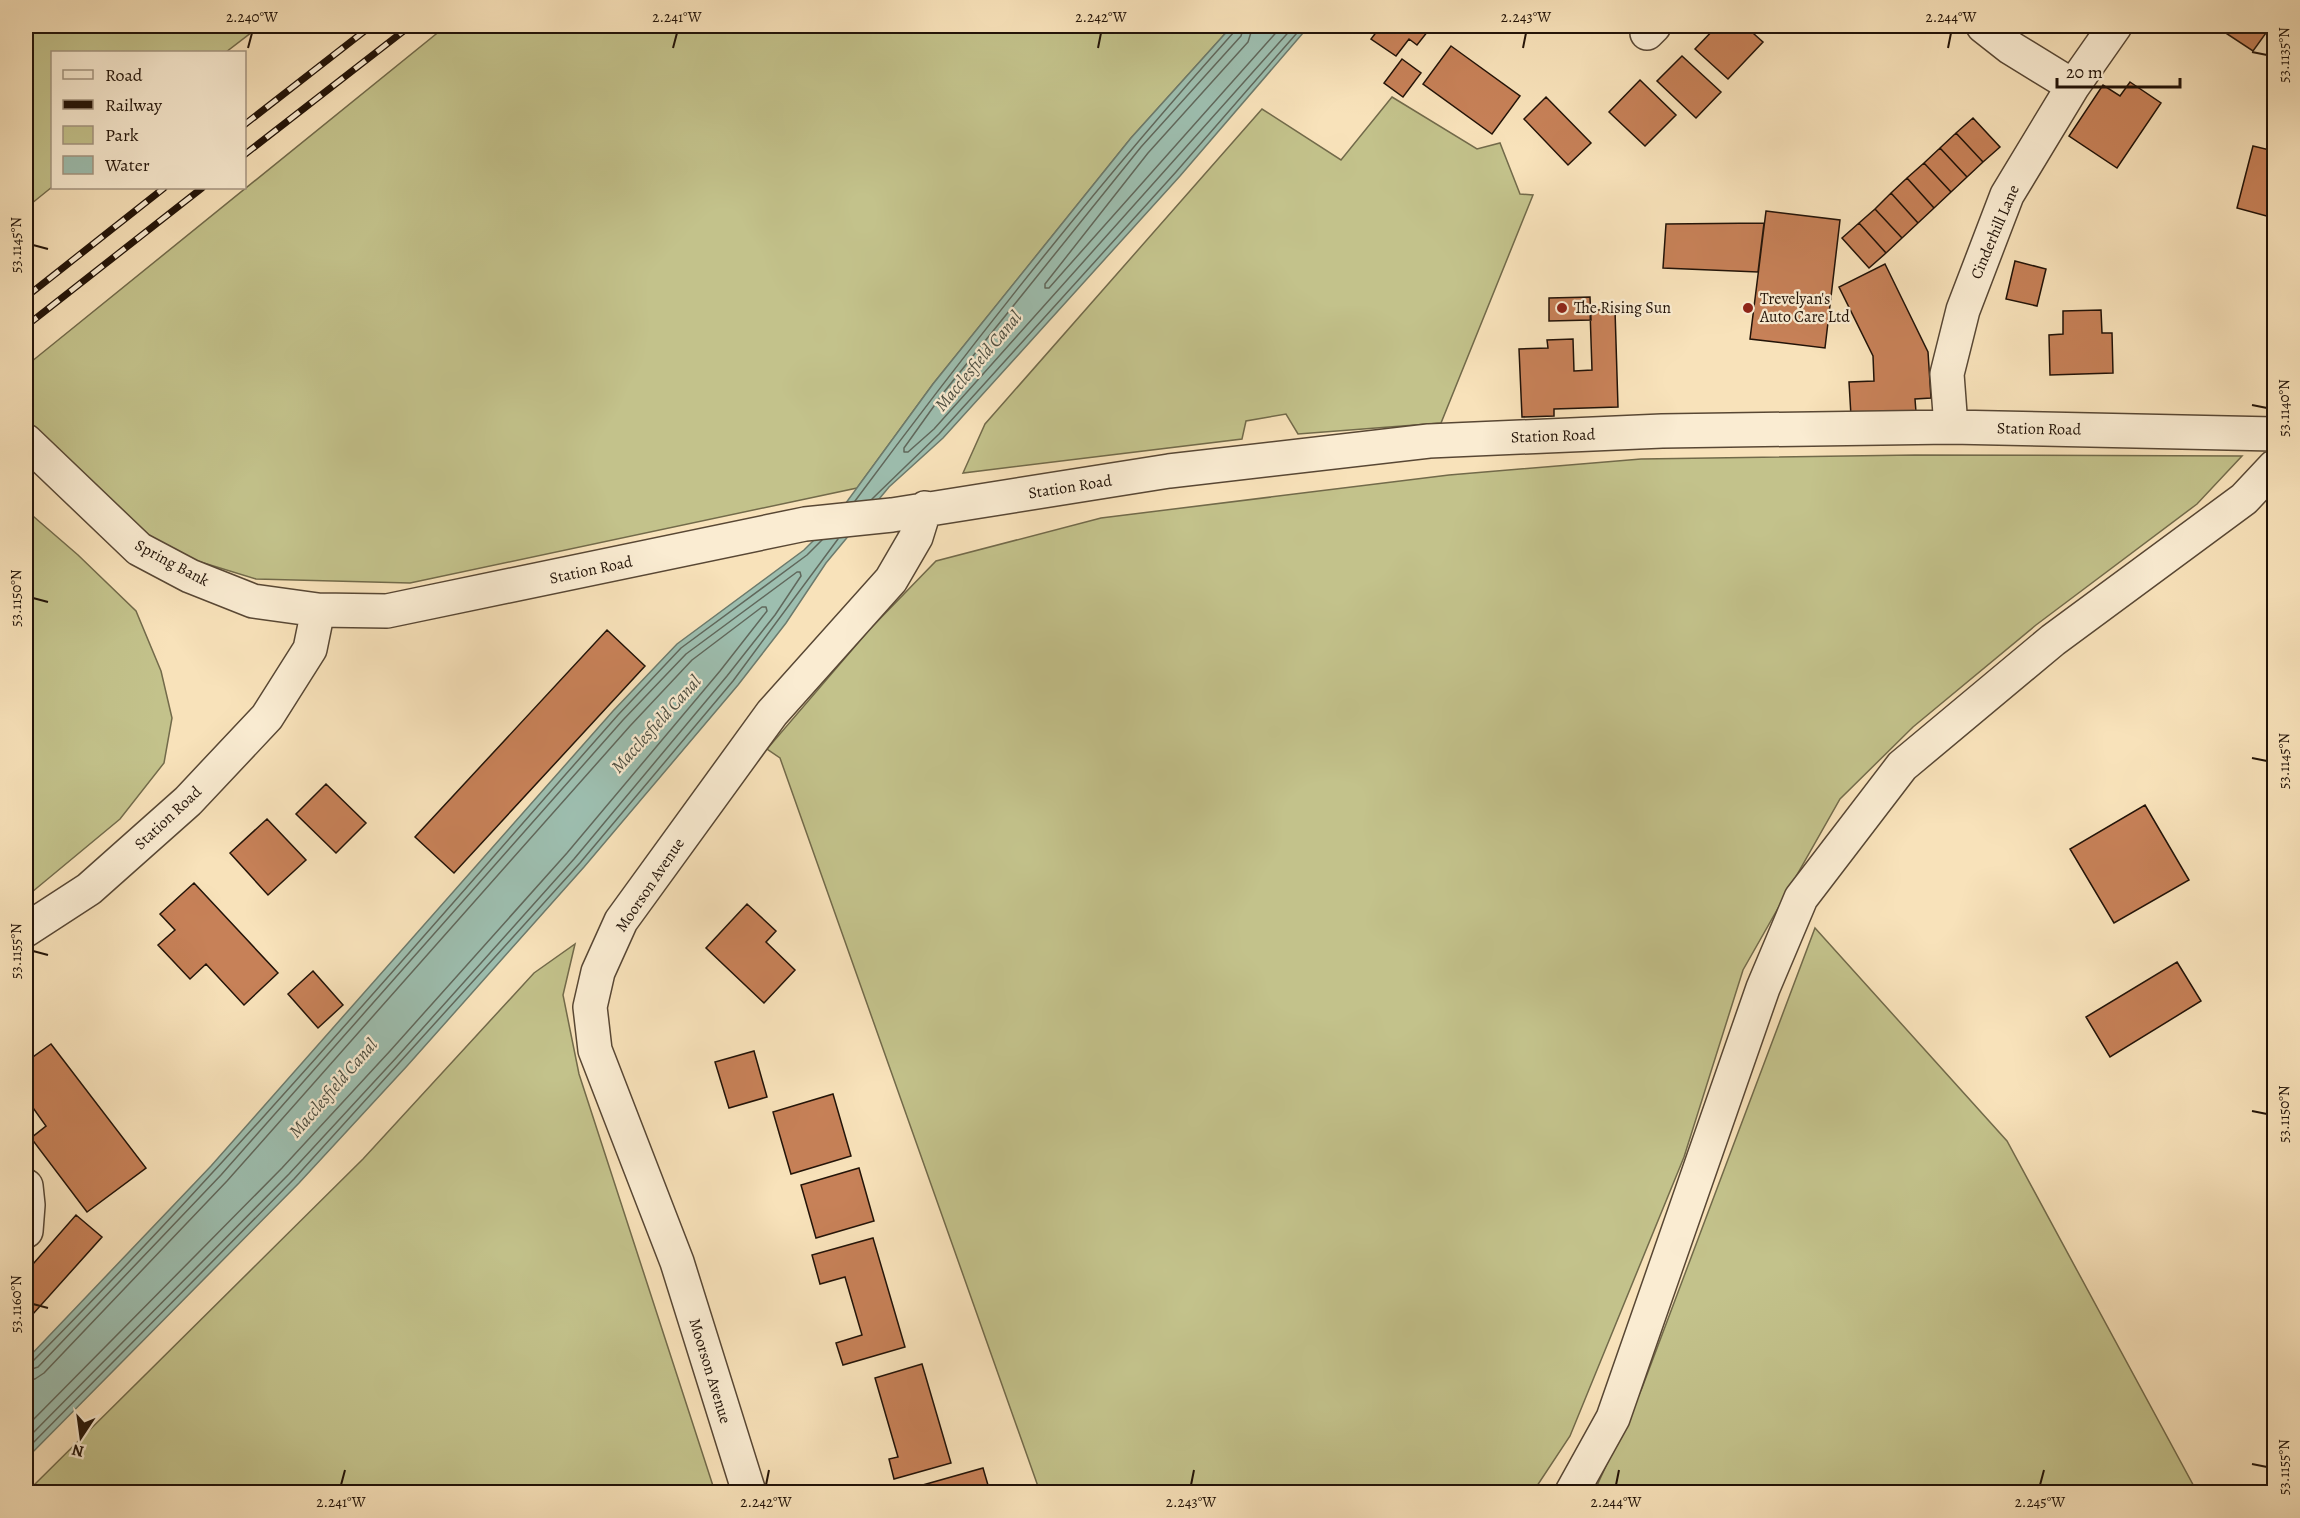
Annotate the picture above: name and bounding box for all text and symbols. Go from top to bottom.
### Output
text: 2.240°W [226,7,278,27]
text: 2.241°W [652,7,702,27]
text: 2.242°W [1075,7,1127,27]
text: 2.243°W [1501,7,1551,27]
text: 2.244°W [1926,7,1976,27]
text: 53.1135°N [2274,27,2294,83]
legend [51,51,246,189]
scale bar [2057,51,2180,89]
text: 20 m [2066,60,2103,84]
text: Road [105,63,143,87]
text: Railway [105,93,163,117]
text: Park [105,123,139,147]
text: Water [104,153,150,177]
street label: Cinderhill Lane [1965,181,2025,283]
text: 53.1145°N [6,217,26,273]
place label: Trevelyan's Auto Care Ltd [1759,288,1850,328]
place label: The Rising Sun [1574,297,1671,319]
marker: The Rising Sun [1555,301,1569,315]
marker: Trevelyan's Auto Care Ltd [1741,301,1755,315]
water label: Macclesfield Canal [929,305,1027,416]
text: 53.1140°N [2274,379,2294,437]
street label: Station Road [1997,417,2082,441]
street label: Station Road [1511,424,1596,448]
street label: Station Road [1027,469,1114,504]
street label: Spring Bank [131,534,213,592]
street label: Station Road [548,550,635,590]
text: 53.1150°N [6,569,26,627]
water label: Macclesfield Canal [606,670,707,778]
text: 53.1145°N [2274,733,2294,789]
street label: Station Road [130,781,207,855]
street label: Moorson Avenue [610,834,690,936]
text: 53.1155°N [6,923,26,979]
water label: Macclesfield Canal [283,1033,383,1143]
text: 53.1150°N [2274,1085,2294,1143]
text: 53.1160°N [6,1275,26,1333]
street label: Moorson Avenue [684,1316,736,1426]
north arrow [51,1407,111,1467]
text: N [69,1439,86,1463]
text: 53.1155°N [2274,1439,2294,1495]
text: 2.241°W [316,1492,366,1512]
text: 2.242°W [740,1492,792,1512]
text: 2.243°W [1166,1492,1216,1512]
text: 2.244°W [1591,1492,1641,1512]
text: 2.245°W [2015,1492,2065,1512]

